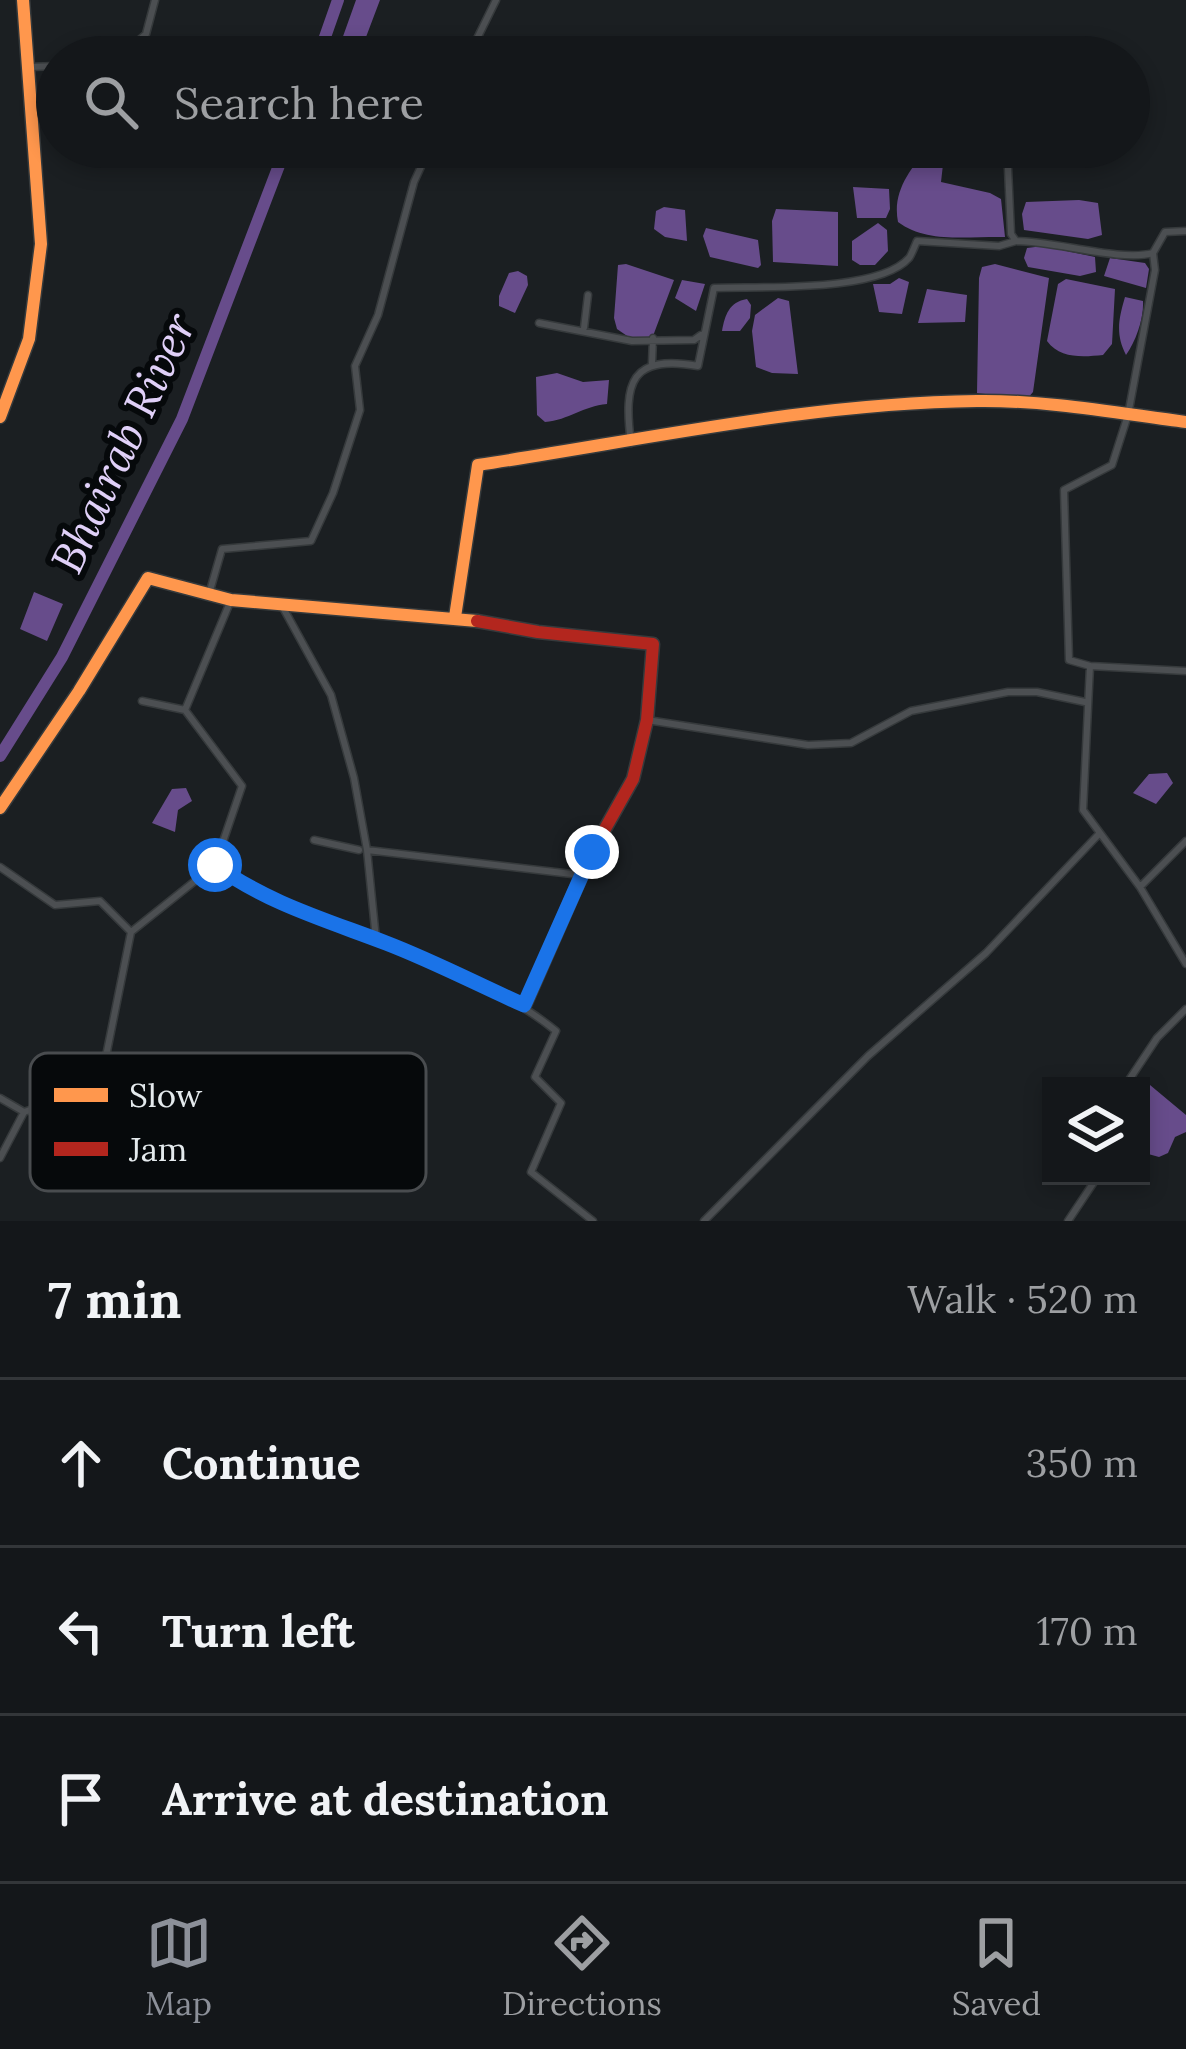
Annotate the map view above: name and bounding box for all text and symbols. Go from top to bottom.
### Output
search box [36,36,1150,168]
icon: search [78,69,144,135]
text: Search here [174,74,424,131]
water label: Bhairab River [37,303,208,582]
route end [565,825,619,879]
route start [188,838,242,892]
legend [30,1053,426,1191]
text: Slow [129,1074,203,1116]
map controls [1042,1077,1150,1185]
button: layers [1042,1077,1150,1185]
text: Jam [128,1128,187,1170]
text: 7 min [48,1267,181,1332]
text: Walk · 520 m [907,1274,1138,1324]
icon: ahead [48,1430,114,1496]
text: Continue [162,1434,361,1491]
text: 350 m [1026,1438,1138,1488]
icon: left [48,1598,114,1664]
text: Turn left [162,1602,355,1659]
text: 170 m [1036,1606,1138,1656]
icon: arrive [48,1766,114,1832]
text: Arrive at destination [162,1770,609,1827]
tab: Map [145,1910,212,2024]
tab: Directions [502,1910,662,2024]
tab: Saved [952,1910,1041,2024]

